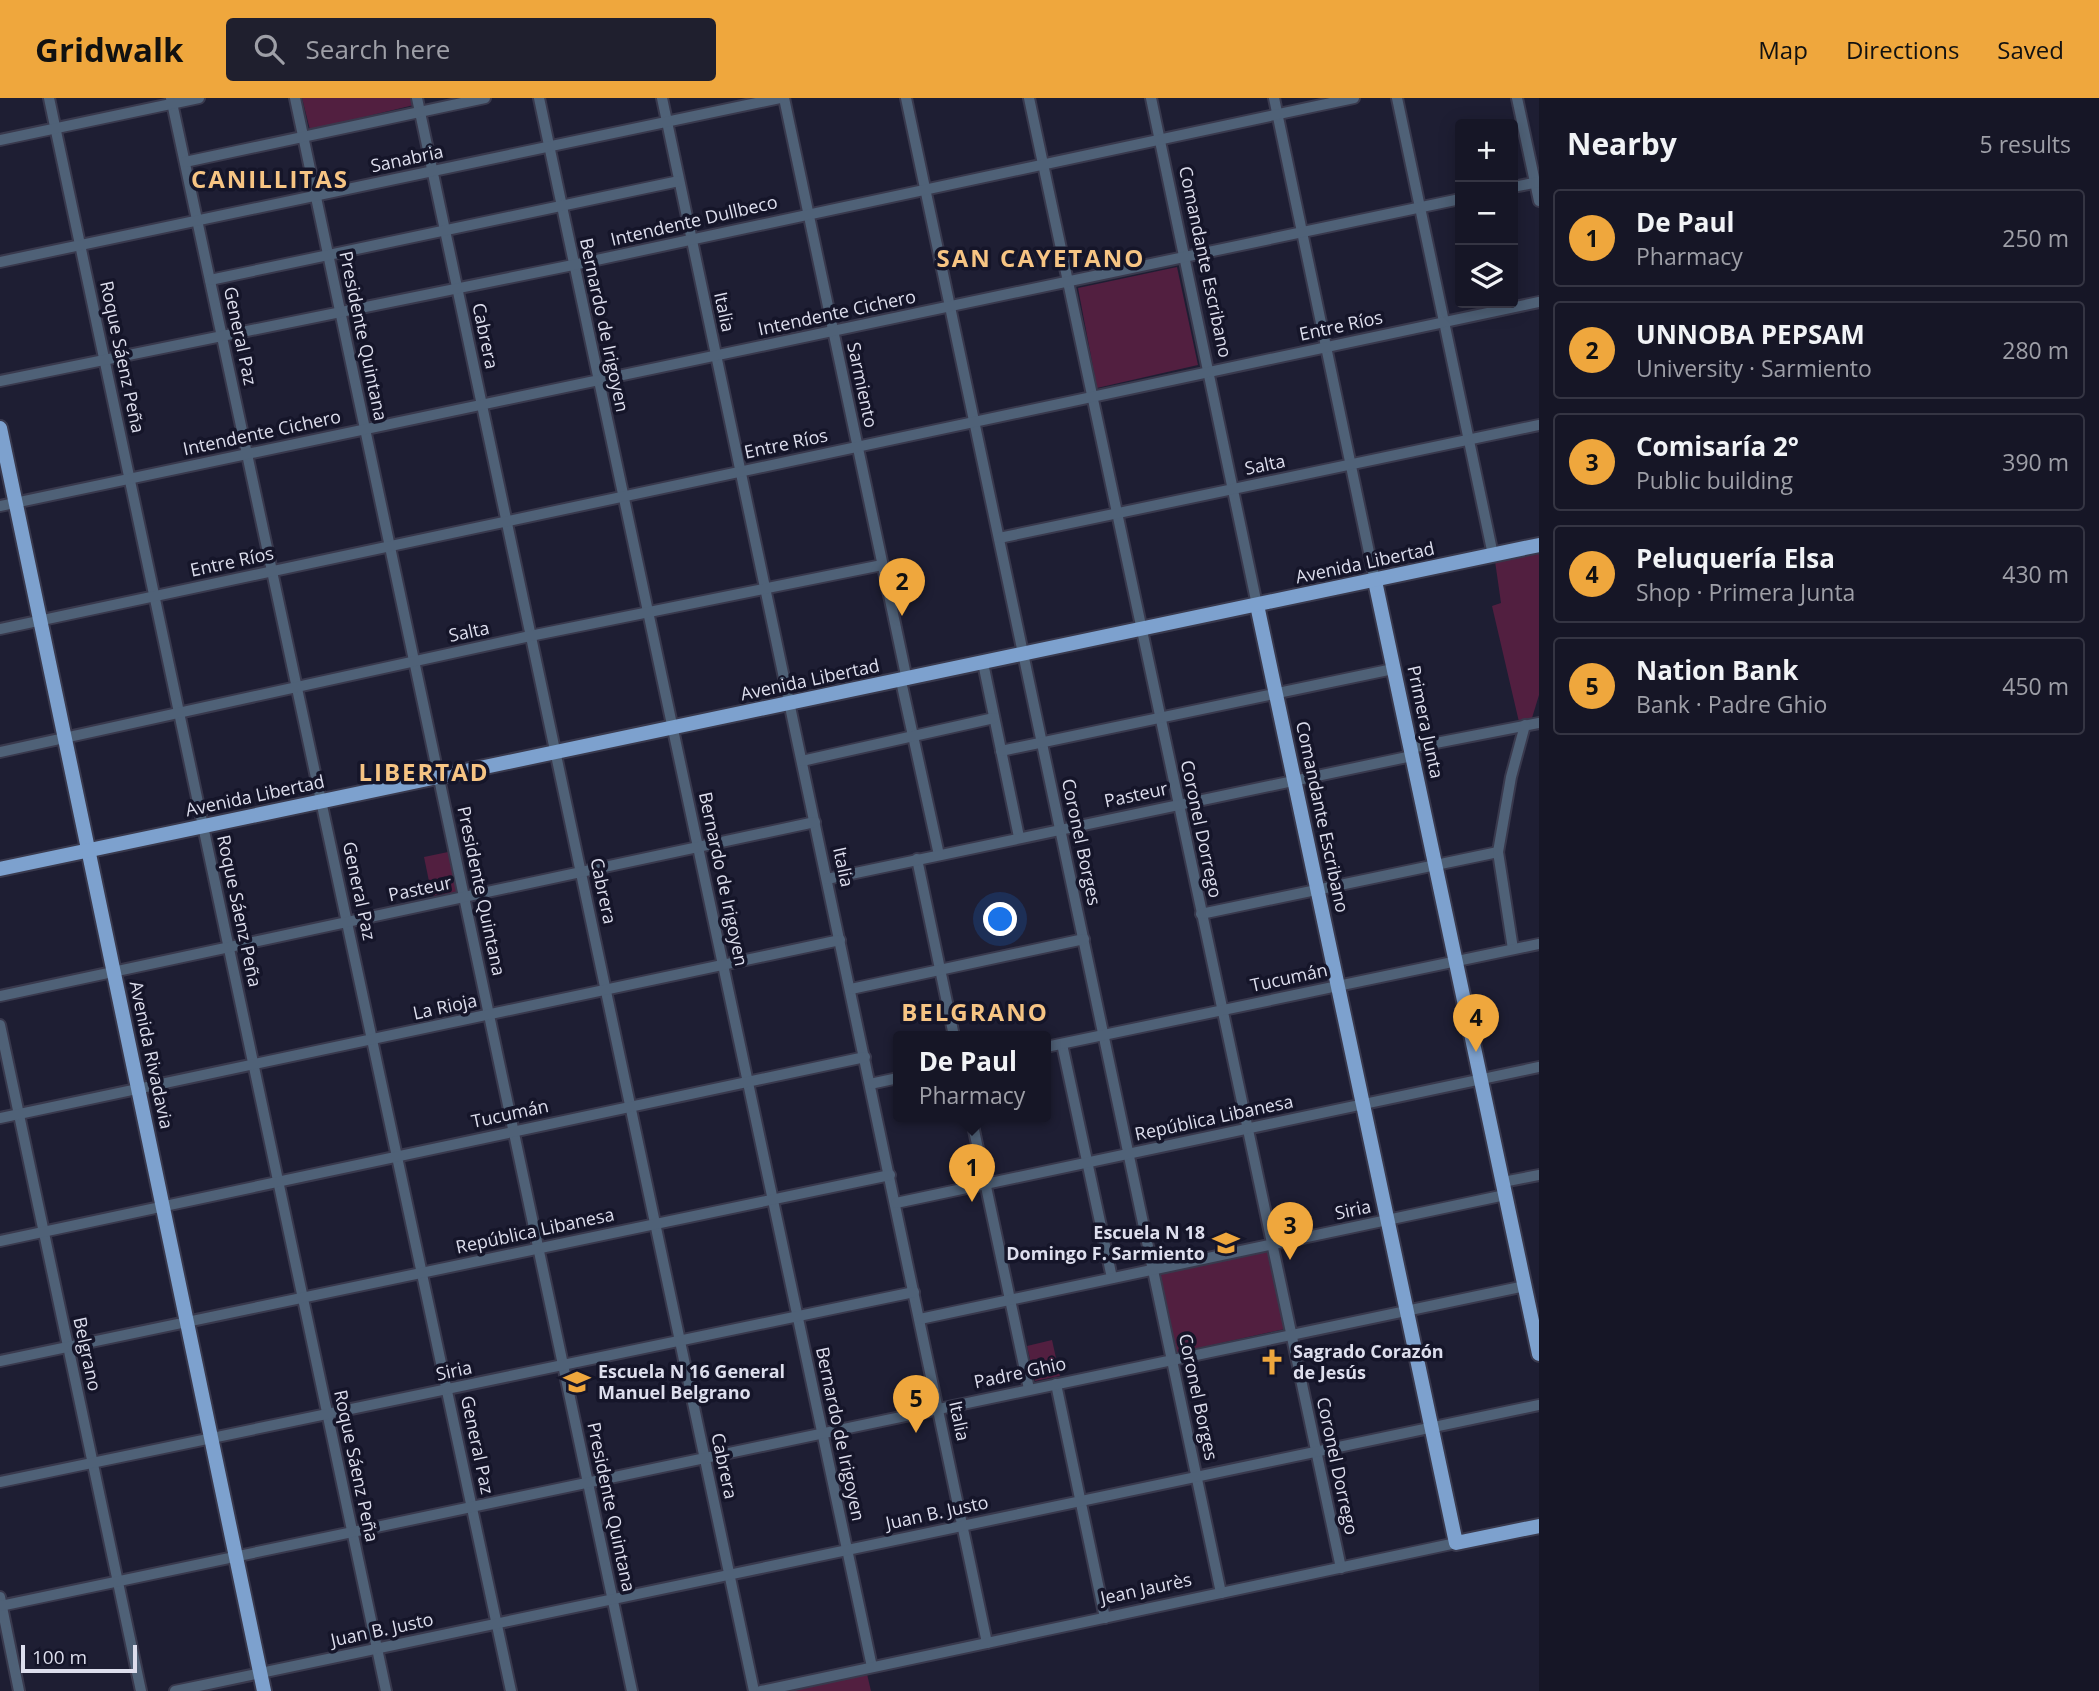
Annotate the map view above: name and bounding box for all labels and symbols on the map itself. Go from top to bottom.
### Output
street label: Sanabria [368,139,445,177]
district label: CANILLITAS [191,162,349,195]
street label: Comandante Escribano [1174,164,1238,360]
street label: Intendente Dullbeco [608,189,780,251]
street label: Bernardo de Irigoyen [575,235,635,414]
district label: SAN CAYETANO [937,241,1145,274]
street label: Presidente Quintana [334,249,394,423]
street label: Roque Sáenz Peña [95,279,151,435]
street label: General Paz [219,284,263,387]
street label: Intendente Cichero [756,284,918,340]
street label: Italia [709,289,741,334]
street label: Cabrera [467,300,505,371]
street label: Entre Ríos [1297,304,1385,346]
street label: Sarmiento [842,340,884,430]
street label: Intendente Cichero [181,404,343,460]
street label: Entre Ríos [742,422,830,464]
street label: Salta [1242,448,1287,480]
street label: Avenida Libertad [1293,536,1437,588]
street label: Entre Ríos [188,540,276,582]
pin: 2 [879,558,925,616]
street label: Salta [446,615,491,647]
street label: Avenida Libertad [738,653,882,705]
street label: Primera Junta [1402,663,1450,780]
street label: Comandante Escribano [1291,719,1355,915]
district label: LIBERTAD [358,755,490,788]
street label: Coronel Dorrego [1176,758,1228,900]
street label: Avenida Libertad [183,769,327,821]
street label: Pasteur [1102,775,1170,812]
street label: Coronel Borges [1057,776,1107,907]
street label: Bernardo de Irigoyen [694,789,754,968]
street label: Presidente Quintana [452,804,512,978]
street label: Roque Sáenz Peña [212,833,268,989]
street label: General Paz [338,839,382,942]
street label: Italia [828,844,860,889]
street label: Cabrera [585,855,623,926]
street label: Pasteur [386,869,454,906]
your location [983,902,1017,936]
street label: Tucumán [1248,957,1330,997]
street label: Avenida Rivadavia [125,978,179,1131]
street label: La Rioja [410,988,479,1025]
pin: 4 [1453,994,1499,1052]
district label: BELGRANO [901,995,1049,1028]
street label: República Libanesa [1132,1089,1295,1146]
street label: Tucumán [469,1093,551,1133]
pin: 1 [949,1144,995,1202]
street label: Siria [1333,1194,1373,1225]
street label: República Libanesa [453,1202,616,1259]
pin: 3 [1267,1202,1313,1260]
place label: Escuela N 18 Domingo F. Sarmiento [1006,1220,1205,1265]
school or university icon: Escuela N 18 Domingo F. Sarmiento [1211,1228,1241,1258]
street label: Belgrano [68,1314,108,1393]
street label: Coronel Borges [1174,1331,1224,1462]
place label: Sagrado Corazón de Jesús [1293,1339,1444,1384]
street label: Bernardo de Irigoyen [811,1344,871,1523]
church icon: Sagrado Corazón de Jesús [1257,1347,1287,1377]
street label: Padre Ghio [972,1351,1068,1393]
street label: Siria [434,1355,474,1386]
place label: Escuela N 16 General Manuel Belgrano [598,1359,785,1404]
school or university icon: Escuela N 16 General Manuel Belgrano [562,1367,592,1397]
pin: 5 [893,1375,939,1433]
street label: Roque Sáenz Peña [329,1388,385,1544]
street label: General Paz [456,1393,500,1496]
street label: Coronel Dorrego [1312,1395,1364,1537]
street label: Italia [944,1398,976,1443]
street label: Presidente Quintana [582,1420,642,1594]
street label: Cabrera [706,1430,744,1501]
street label: Juan B. Justo [881,1489,990,1535]
street label: Jean Jaurès [1096,1567,1194,1610]
street label: Juan B. Justo [326,1606,435,1652]
scale bar [21,1642,136,1674]

